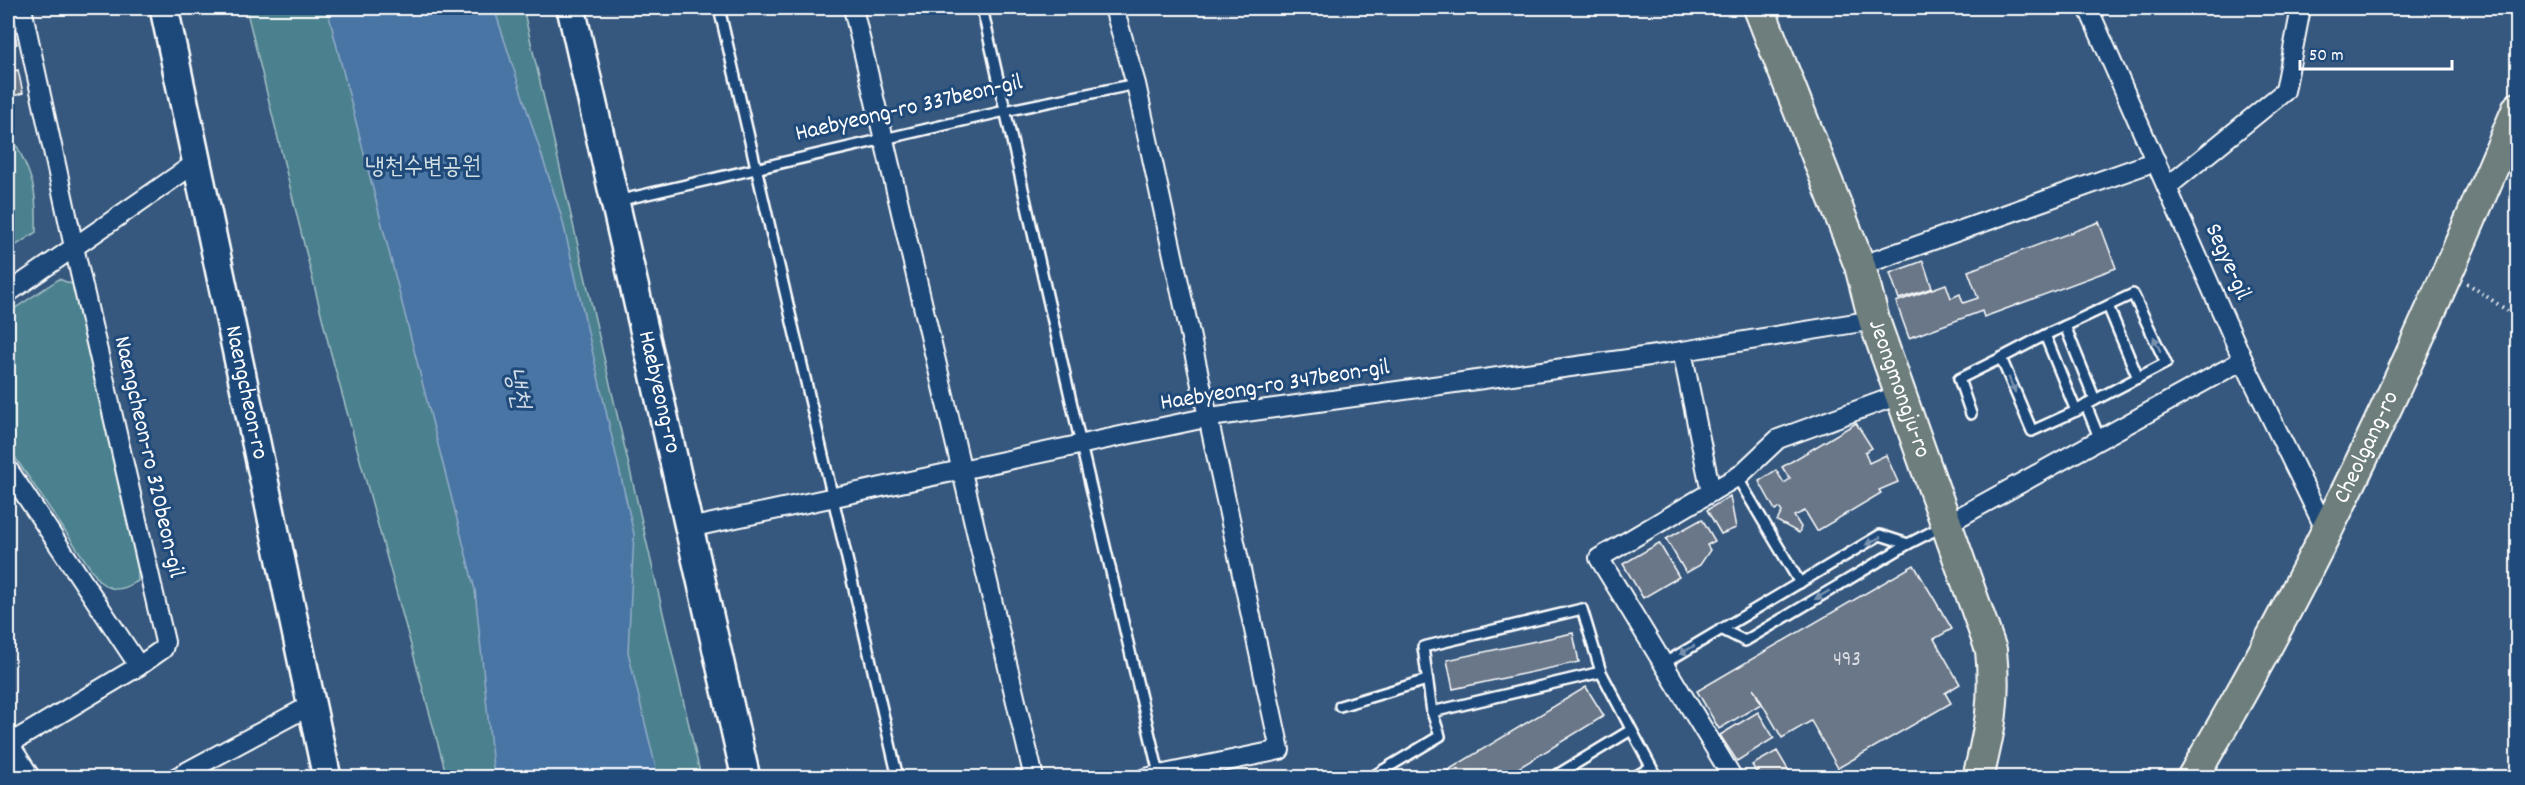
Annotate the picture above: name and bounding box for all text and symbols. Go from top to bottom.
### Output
scale bar [2300,33,2452,71]
text: 50 m [2309,44,2344,69]
street label: Haebyeong-ro 337beon-gil [792,66,1026,152]
park label: 냉천수변공원 [365,151,481,185]
street label: Segye-gil [2195,218,2259,306]
street label: Jeongmongju-ro [1858,315,1939,463]
street label: Naengcheon-ro [215,322,276,463]
street label: Haebyeong-ro [628,328,689,457]
street label: Naengcheon-ro 320beon-gil [104,333,192,582]
one-way arrow [2153,336,2162,353]
street label: Haebyeong-ro 347beon-gil [1158,351,1392,421]
water label: 냉천 [494,364,539,415]
one-way arrow [2008,376,2017,393]
street label: Cheolgang-ro [2326,386,2409,510]
one-way arrow [1864,536,1881,545]
one-way arrow [1814,590,1830,601]
one-way arrow [1678,645,1695,655]
house number: 493 [1833,646,1861,676]

